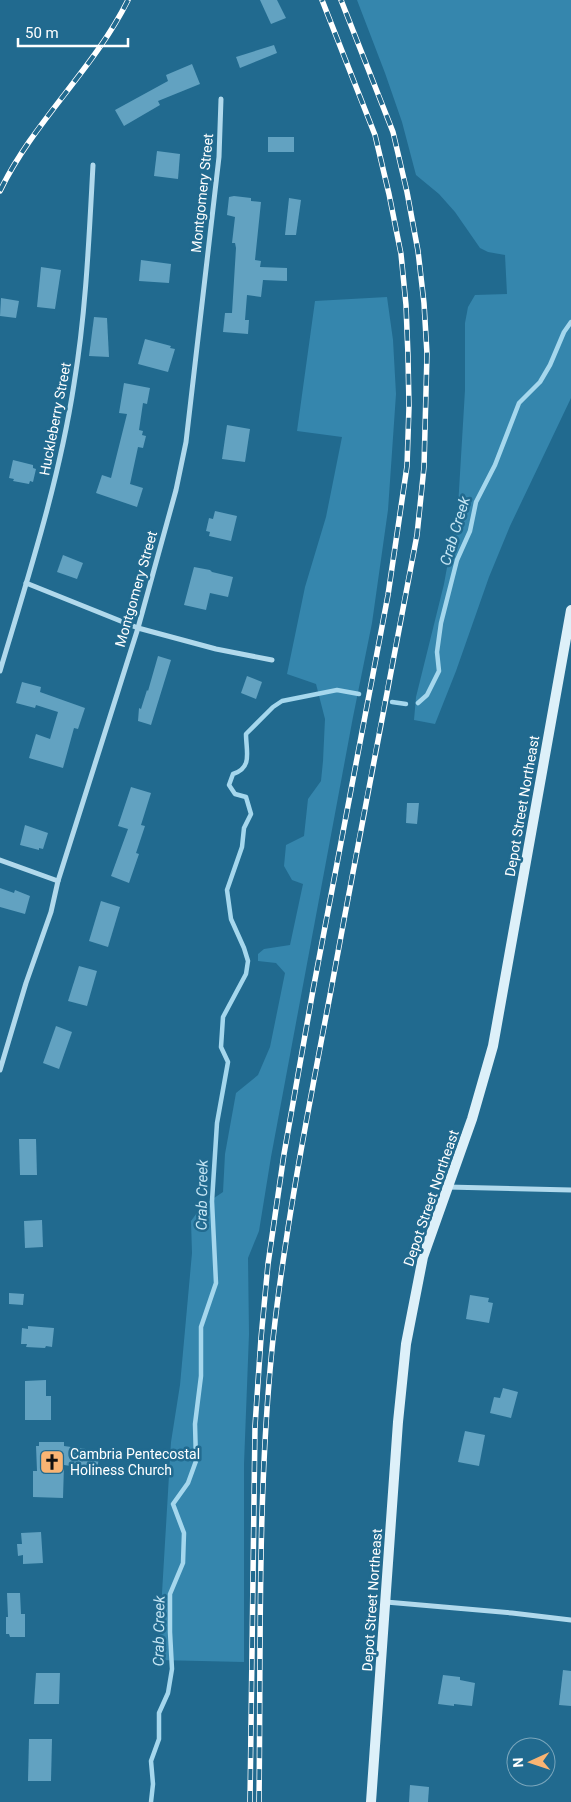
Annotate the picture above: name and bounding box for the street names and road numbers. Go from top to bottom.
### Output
street label: Montgomery Street [188,132,216,253]
street label: Huckleberry Street [36,361,74,477]
street label: Montgomery Street [112,529,160,649]
street label: Depot Street Northeast [502,734,542,878]
street label: Depot Street Northeast [400,1127,462,1268]
street label: Depot Street Northeast [359,1528,385,1672]

